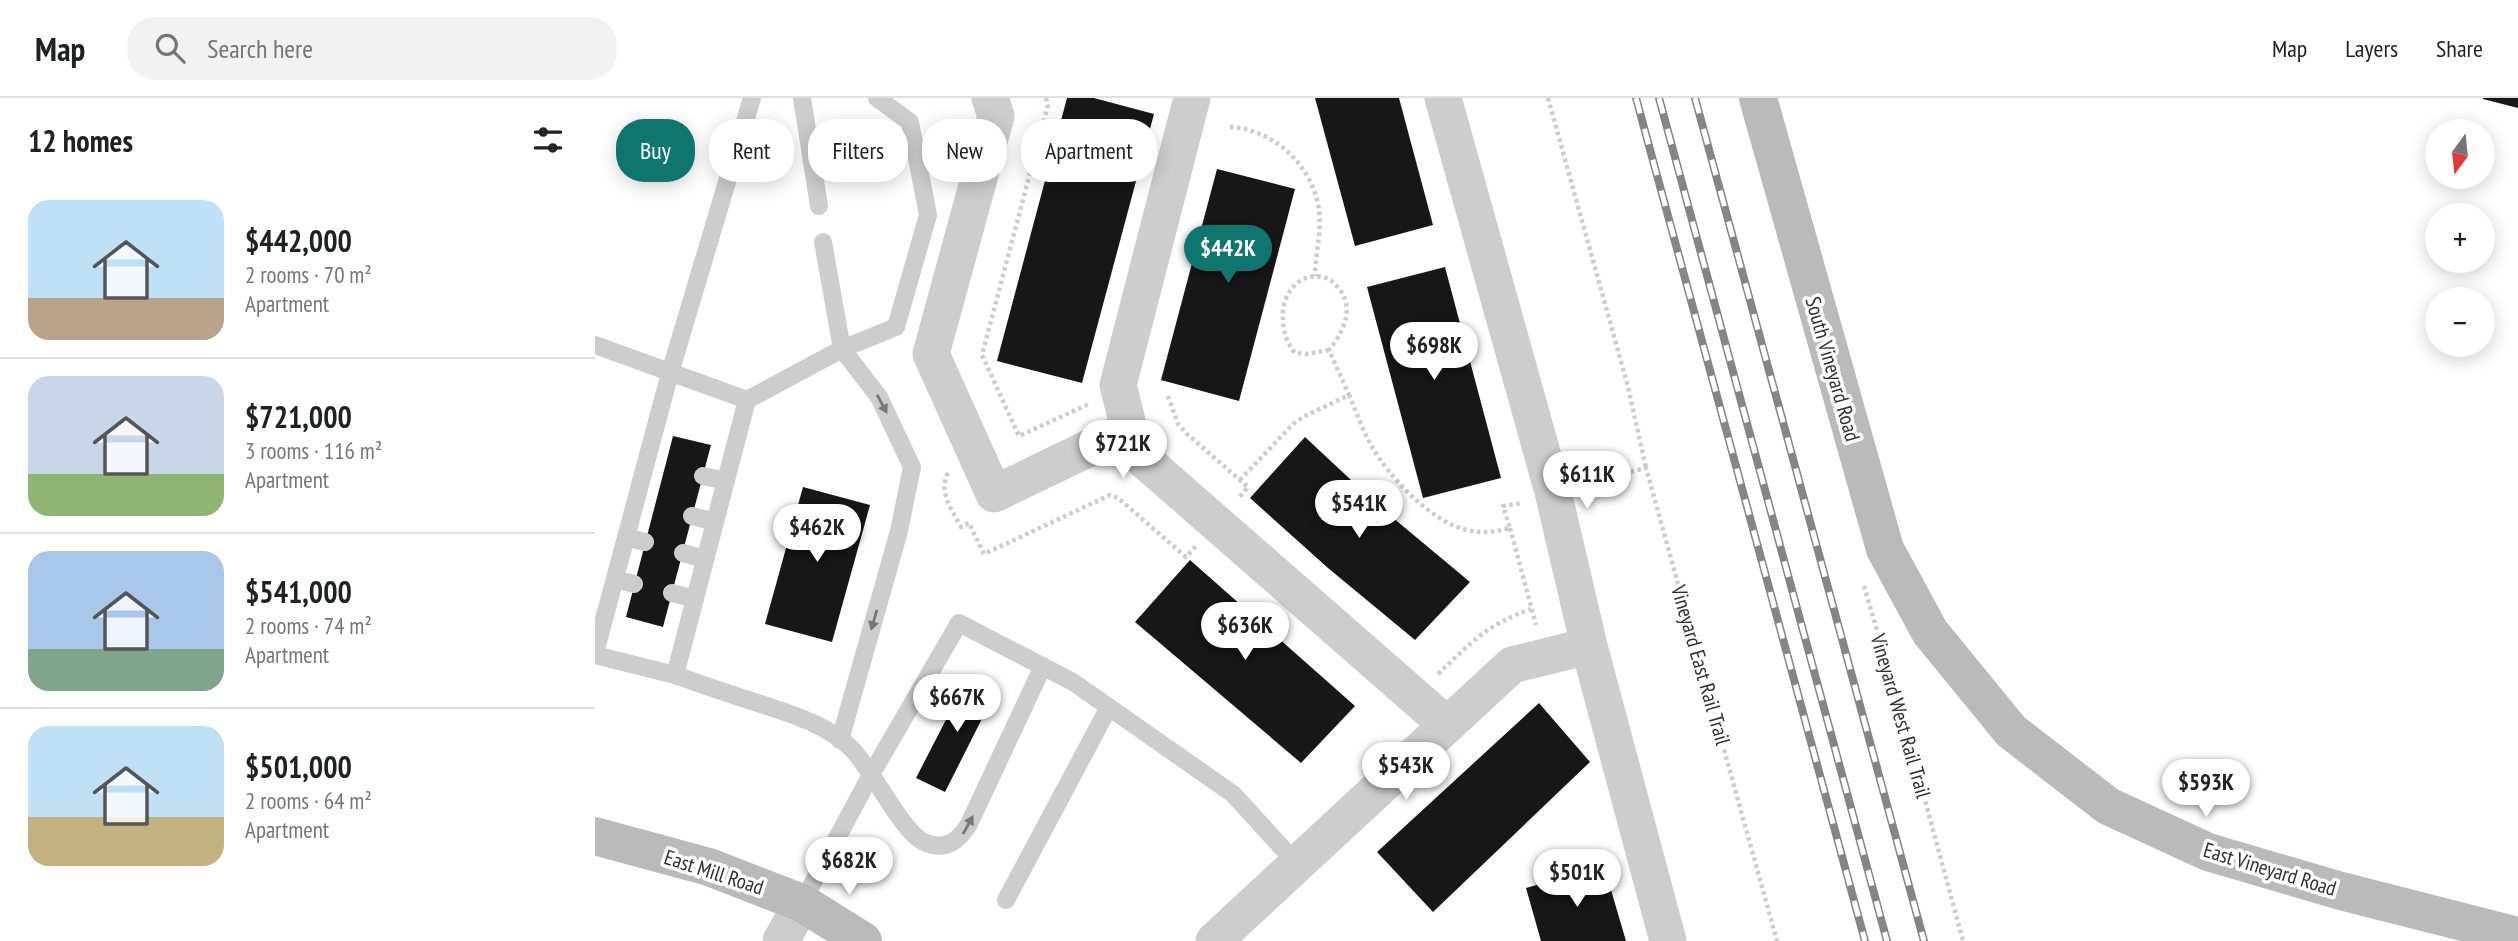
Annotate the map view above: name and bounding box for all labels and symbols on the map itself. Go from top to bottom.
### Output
north arrow [2425,119,2495,189]
pin: $442K [1179,226,1277,285]
street label: South Vineyard Road [1799,293,1867,445]
pin: $698K [1385,322,1483,382]
one-way arrow [877,394,888,414]
pin: $721K [1074,420,1172,480]
pin: $611K [1538,452,1636,511]
pin: $541K [1310,480,1408,540]
pin: $462K [768,504,866,564]
street label: Vineyard East Rail Trail [1665,581,1737,748]
pin: $636K [1196,602,1294,662]
one-way arrow [868,610,878,631]
street label: Vineyard West Rail Trail [1864,630,1937,801]
pin: $667K [908,674,1006,734]
pin: $543K [1357,742,1455,802]
pin: $593K [2157,760,2255,819]
one-way arrow [962,815,974,835]
street label: East Vineyard Road [2200,836,2340,902]
pin: $682K [800,838,898,897]
street label: East Mill Road [661,843,767,901]
pin: $501K [1528,850,1626,909]

